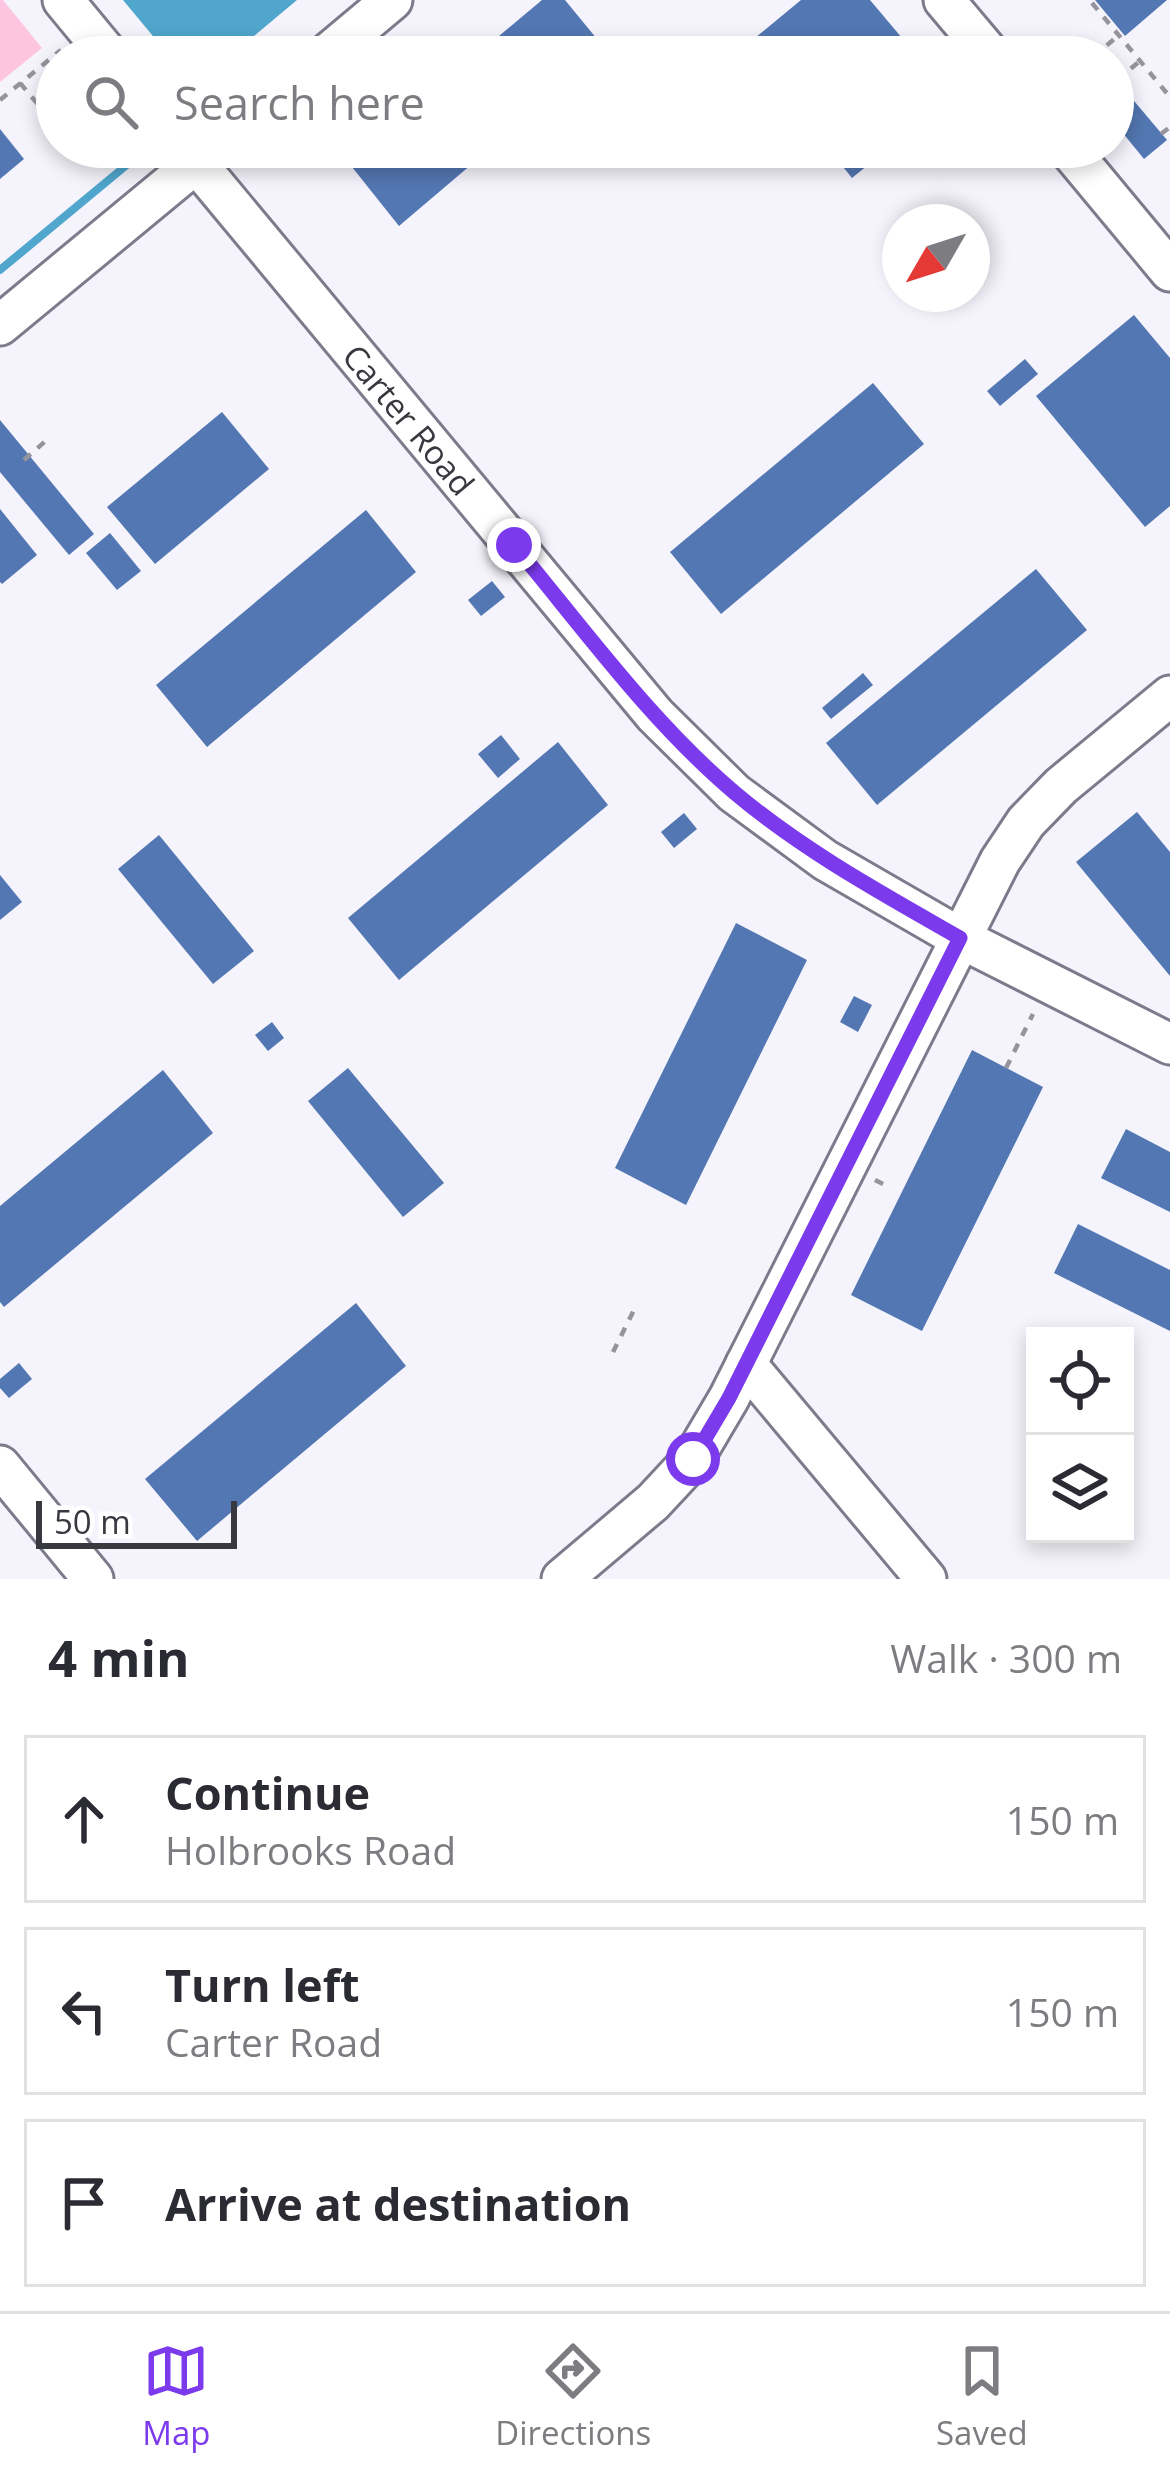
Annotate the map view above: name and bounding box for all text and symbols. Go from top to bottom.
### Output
search box [36,36,1134,168]
icon: search [78,69,144,135]
text: Search here [174,72,425,133]
north arrow [882,204,990,312]
street label: Carter Road [333,334,485,504]
route end [487,518,541,572]
map controls [1026,1327,1134,1543]
button: locate [1026,1327,1134,1435]
route start [666,1432,720,1486]
button: layers [1026,1435,1134,1543]
scale bar [36,1495,237,1548]
text: 50 m [54,1499,131,1544]
text: 4 min [48,1622,190,1692]
text: Walk · 300 m [890,1631,1122,1684]
text: Continue [165,1762,370,1823]
icon: ahead [51,1786,117,1852]
text: 150 m [1006,1793,1119,1846]
text: Holbrooks Road [165,1823,456,1876]
text: Turn left [165,1954,360,2015]
icon: left [51,1978,117,2044]
text: 150 m [1006,1985,1119,2038]
text: Carter Road [165,2015,382,2068]
icon: arrive [51,2170,117,2236]
text: Arrive at destination [165,2173,631,2234]
tab: Map [142,2338,211,2455]
tab: Directions [495,2338,651,2455]
tab: Saved [936,2338,1028,2455]

